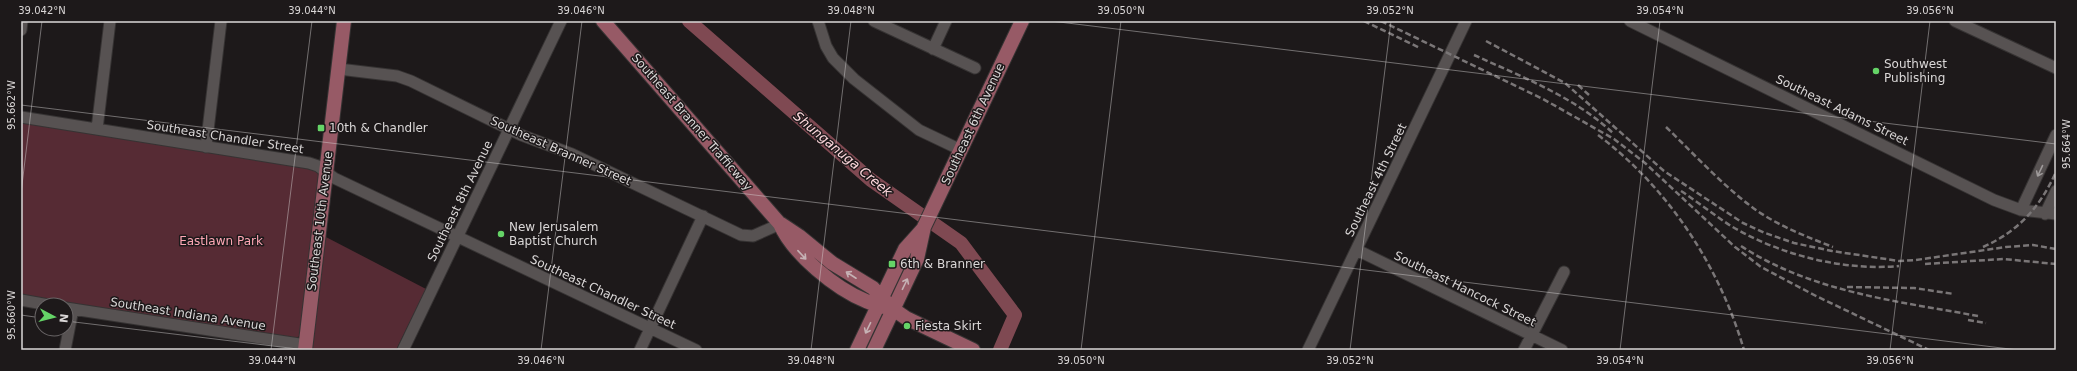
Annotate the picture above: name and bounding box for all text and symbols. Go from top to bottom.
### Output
text: 39.042°N [18,5,66,16]
text: 39.044°N [288,5,336,16]
text: 39.046°N [557,5,605,16]
text: 39.048°N [827,5,875,16]
text: 39.050°N [1097,5,1145,16]
text: 39.052°N [1366,5,1414,16]
text: 39.054°N [1636,5,1684,16]
text: 39.056°N [1906,5,1954,16]
street label: Southeast Branner Trafficway [629,51,755,193]
place label: Southwest Publishing [1884,57,1947,85]
street label: Southeast 6th Avenue [939,61,1007,187]
marker: Southwest Publishing [1871,66,1881,76]
street label: Southeast Adams Street [1774,72,1911,148]
text: 95.662°W [6,80,17,130]
water label: Shunganuga Creek [791,108,896,200]
street label: Southeast Branner Street [488,114,634,189]
street label: Southeast Chandler Street [145,118,305,156]
text: 95.664°W [2061,119,2072,169]
place label: 10th & Chandler [329,121,428,135]
street label: Southeast 4th Street [1342,121,1410,239]
marker: 10th & Chandler [316,123,326,133]
street label: Southeast 8th Avenue [425,138,495,264]
street label: Southeast 10th Avenue [304,150,336,292]
one-way arrow [2036,164,2043,176]
place label: New Jerusalem Baptist Church [509,220,598,248]
marker: New Jerusalem Baptist Church [496,229,506,239]
park label: Eastlawn Park [179,234,263,248]
street label: Southeast Hancock Street [1392,248,1538,330]
one-way arrow [797,250,807,260]
street label: Southeast Chandler Street [528,252,678,332]
place label: 6th & Branner [900,257,985,271]
marker: 6th & Branner [887,259,897,269]
one-way arrow [846,271,857,279]
one-way arrow [902,278,909,290]
text: 95.660°W [6,290,17,340]
street label: Southeast Indiana Avenue [109,295,267,333]
north arrow [34,297,74,337]
text: N [56,313,70,324]
place label: Fiesta Skirt [915,319,982,333]
one-way arrow [864,321,871,333]
marker: Fiesta Skirt [902,321,912,331]
text: 39.044°N [248,355,296,366]
text: 39.046°N [517,355,565,366]
text: 39.048°N [787,355,835,366]
text: 39.050°N [1057,355,1105,366]
text: 39.052°N [1326,355,1374,366]
text: 39.054°N [1596,355,1644,366]
text: 39.056°N [1866,355,1914,366]

